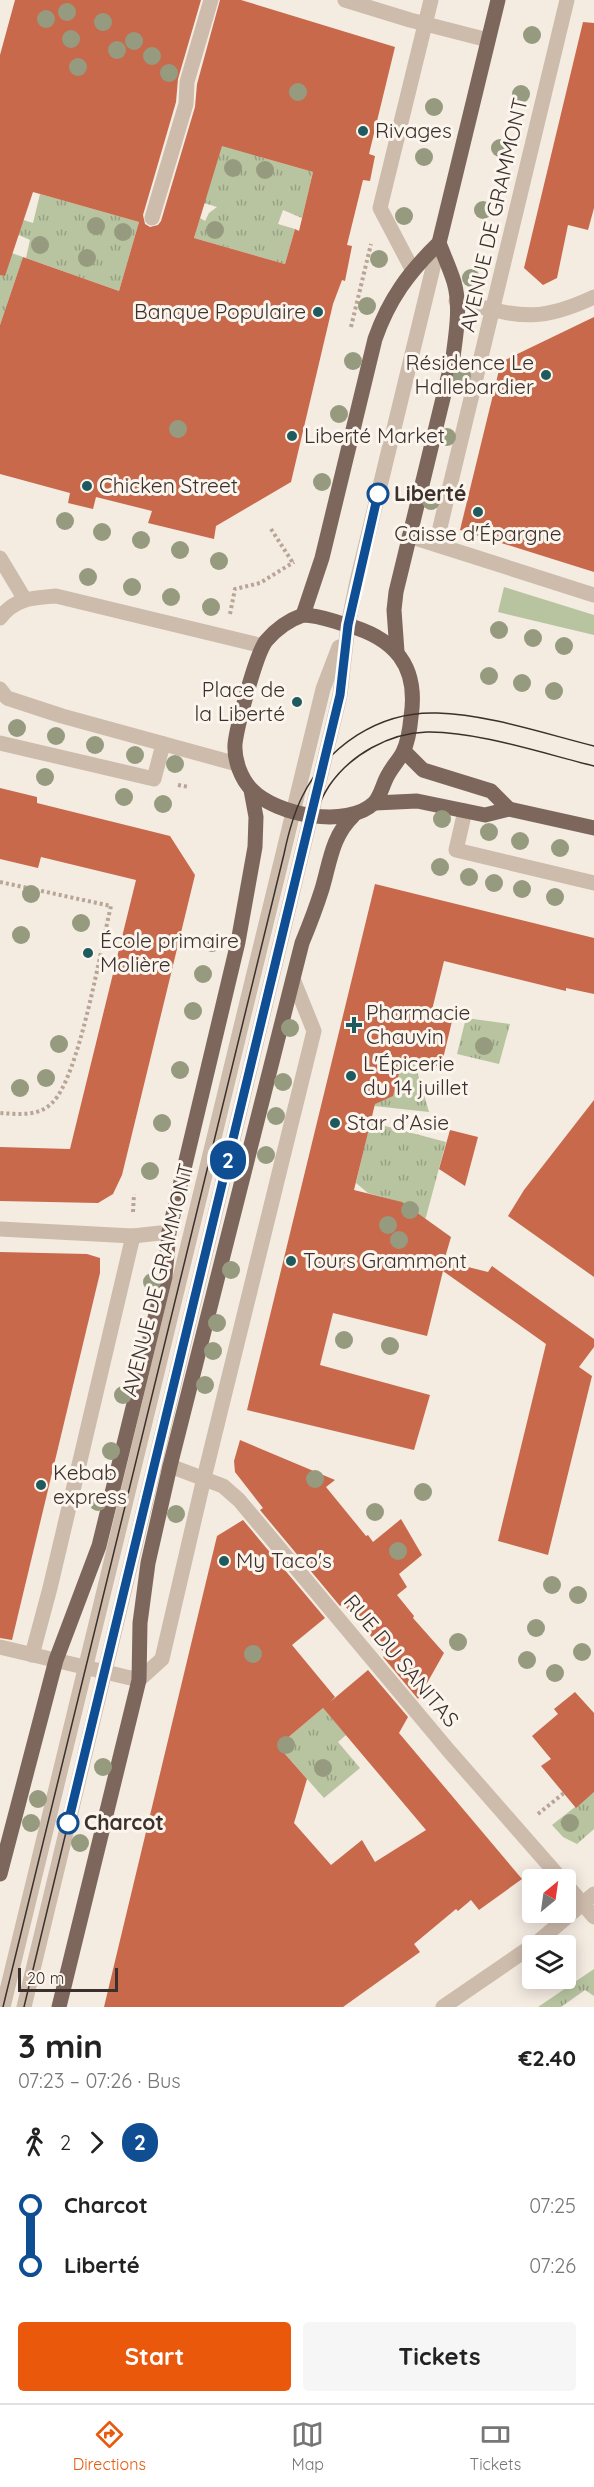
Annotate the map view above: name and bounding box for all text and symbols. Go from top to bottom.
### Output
street label: AVENUE DE GRAMMONT [453,95,533,334]
place label: Rivages [375,117,452,143]
marker: Rivages [356,124,370,138]
place label: Banque Populaire [134,298,306,324]
marker: Banque Populaire [311,305,325,319]
place label: Résidence Le Hallebardier [406,349,534,399]
marker: Résidence Le Hallebardier [539,368,553,382]
place label: Liberté Market [304,422,445,448]
marker: Liberté Market [285,429,299,443]
place label: Chicken Street [99,472,238,498]
marker: Chicken Street [80,479,94,493]
place label: Liberté [394,480,466,506]
marker: Liberté [367,483,389,505]
marker: Caisse d'Épargne [471,505,485,519]
place label: Caisse d'Épargne [394,520,562,546]
place label: Place de la Liberté [194,676,285,726]
marker: Place de la Liberté [290,695,304,709]
place label: École primaire Molière [100,927,239,977]
marker: École primaire Molière [81,946,95,960]
place label: Pharmacie Chauvin [366,999,470,1049]
marker: Pharmacie Chauvin [347,1018,361,1032]
place label: L'Épicerie du 14 juillet [363,1050,469,1100]
marker: L'Épicerie du 14 juillet [344,1069,358,1083]
place label: Star d’Asie [347,1109,449,1135]
marker: Star d’Asie [328,1116,342,1130]
line badge: 2 [208,1140,248,1180]
text: 2 [222,1147,234,1173]
street label: AVENUE DE GRAMMONT [115,1161,199,1399]
place label: Tours Grammont [303,1247,467,1273]
marker: Tours Grammont [284,1254,298,1268]
place label: Kebab express [53,1459,127,1509]
marker: Kebab express [34,1478,48,1492]
place label: My Taco's [236,1547,332,1573]
marker: My Taco's [217,1554,231,1568]
street label: RUE DU SANITAS [339,1589,465,1732]
place label: Charcot [84,1809,164,1835]
marker: Charcot [57,1812,79,1834]
north arrow [522,1869,576,1923]
map controls [522,1869,576,1989]
button: layers [522,1935,576,1989]
scale bar [18,1965,118,1992]
text: 20 m [27,1968,64,1988]
text: 3 min [18,2025,103,2066]
text: €2.40 [518,2044,576,2072]
text: 07:23 – 07:26 · Bus [18,2068,181,2093]
icon: walk [18,2126,51,2159]
icon: forward [80,2126,113,2159]
text: 2 [134,2129,146,2155]
text: 2 [60,2130,71,2155]
text: Charcot [64,2191,148,2219]
text: 07:25 [529,2193,576,2218]
text: Liberté [64,2251,140,2279]
text: 07:26 [529,2253,576,2278]
button: Start [18,2322,291,2391]
button: Tickets [303,2322,576,2391]
tab: Directions [73,2418,146,2474]
tab: Map [291,2418,324,2474]
tab: Tickets [469,2418,521,2474]

